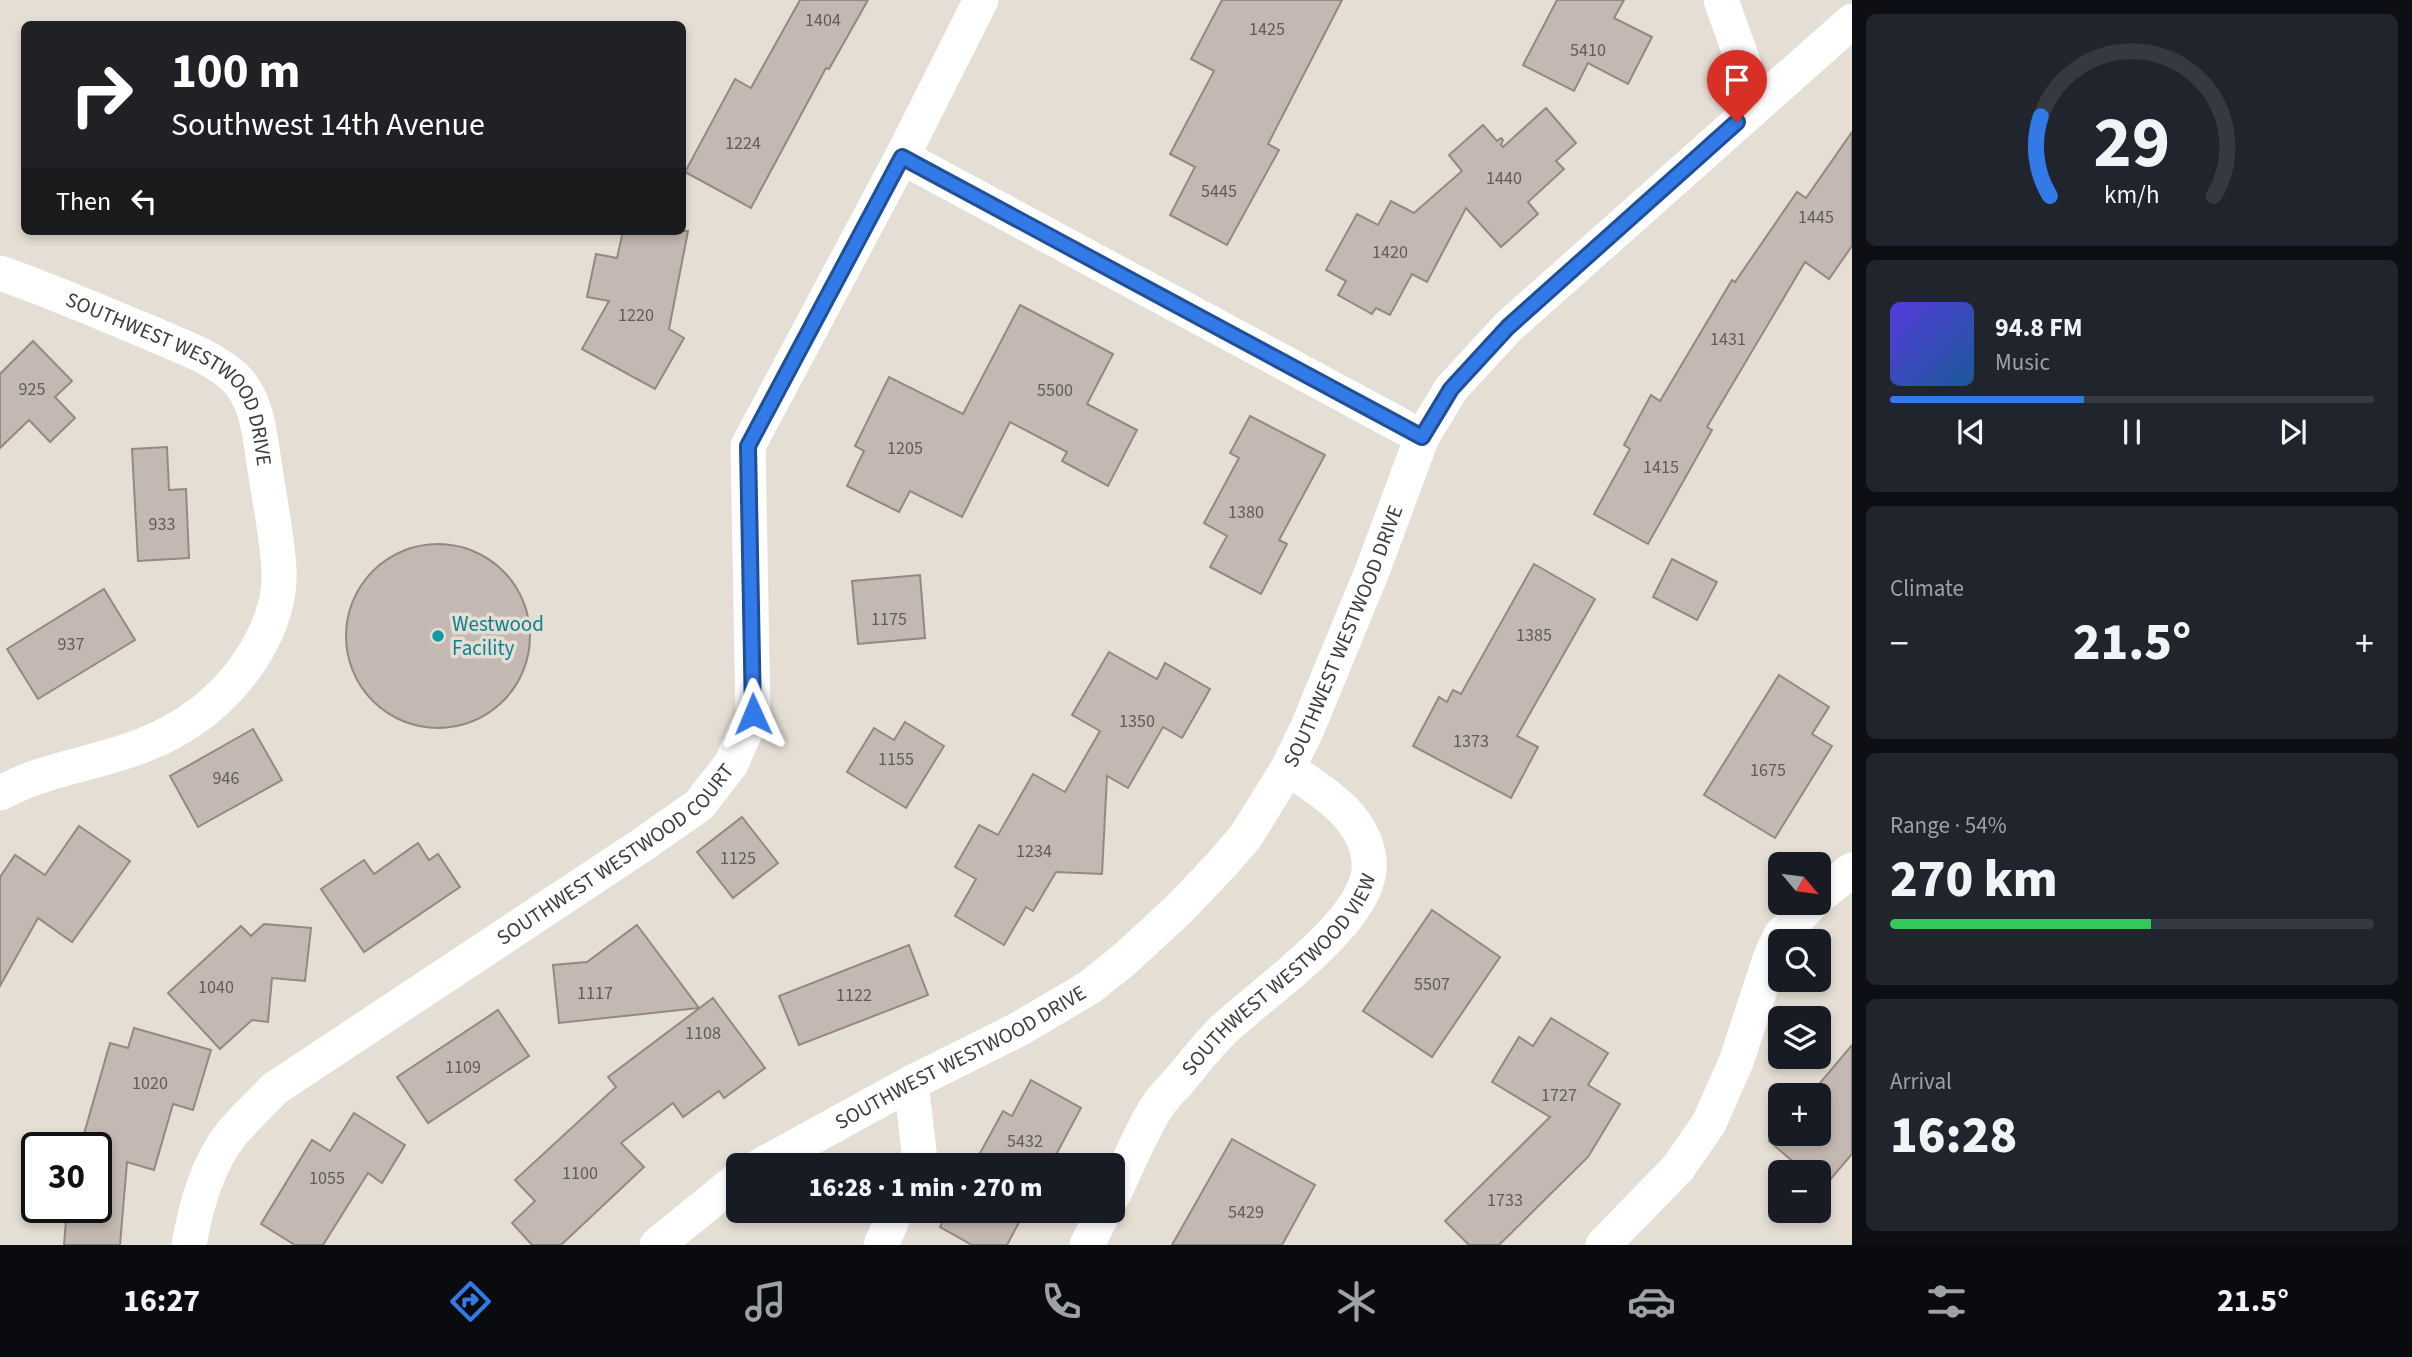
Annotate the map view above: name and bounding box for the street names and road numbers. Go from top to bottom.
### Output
street label: SOUTHWEST WESTWOOD DRIVE [61,284,279,468]
street label: SOUTHWEST WESTWOOD DRIVE [1276,501,1410,772]
street label: SOUTHWEST WESTWOOD COURT [491,757,741,952]
street label: SOUTHWEST WESTWOOD VIEW [1174,869,1383,1082]
street label: SOUTHWEST WESTWOOD DRIVE [829,978,1092,1137]

